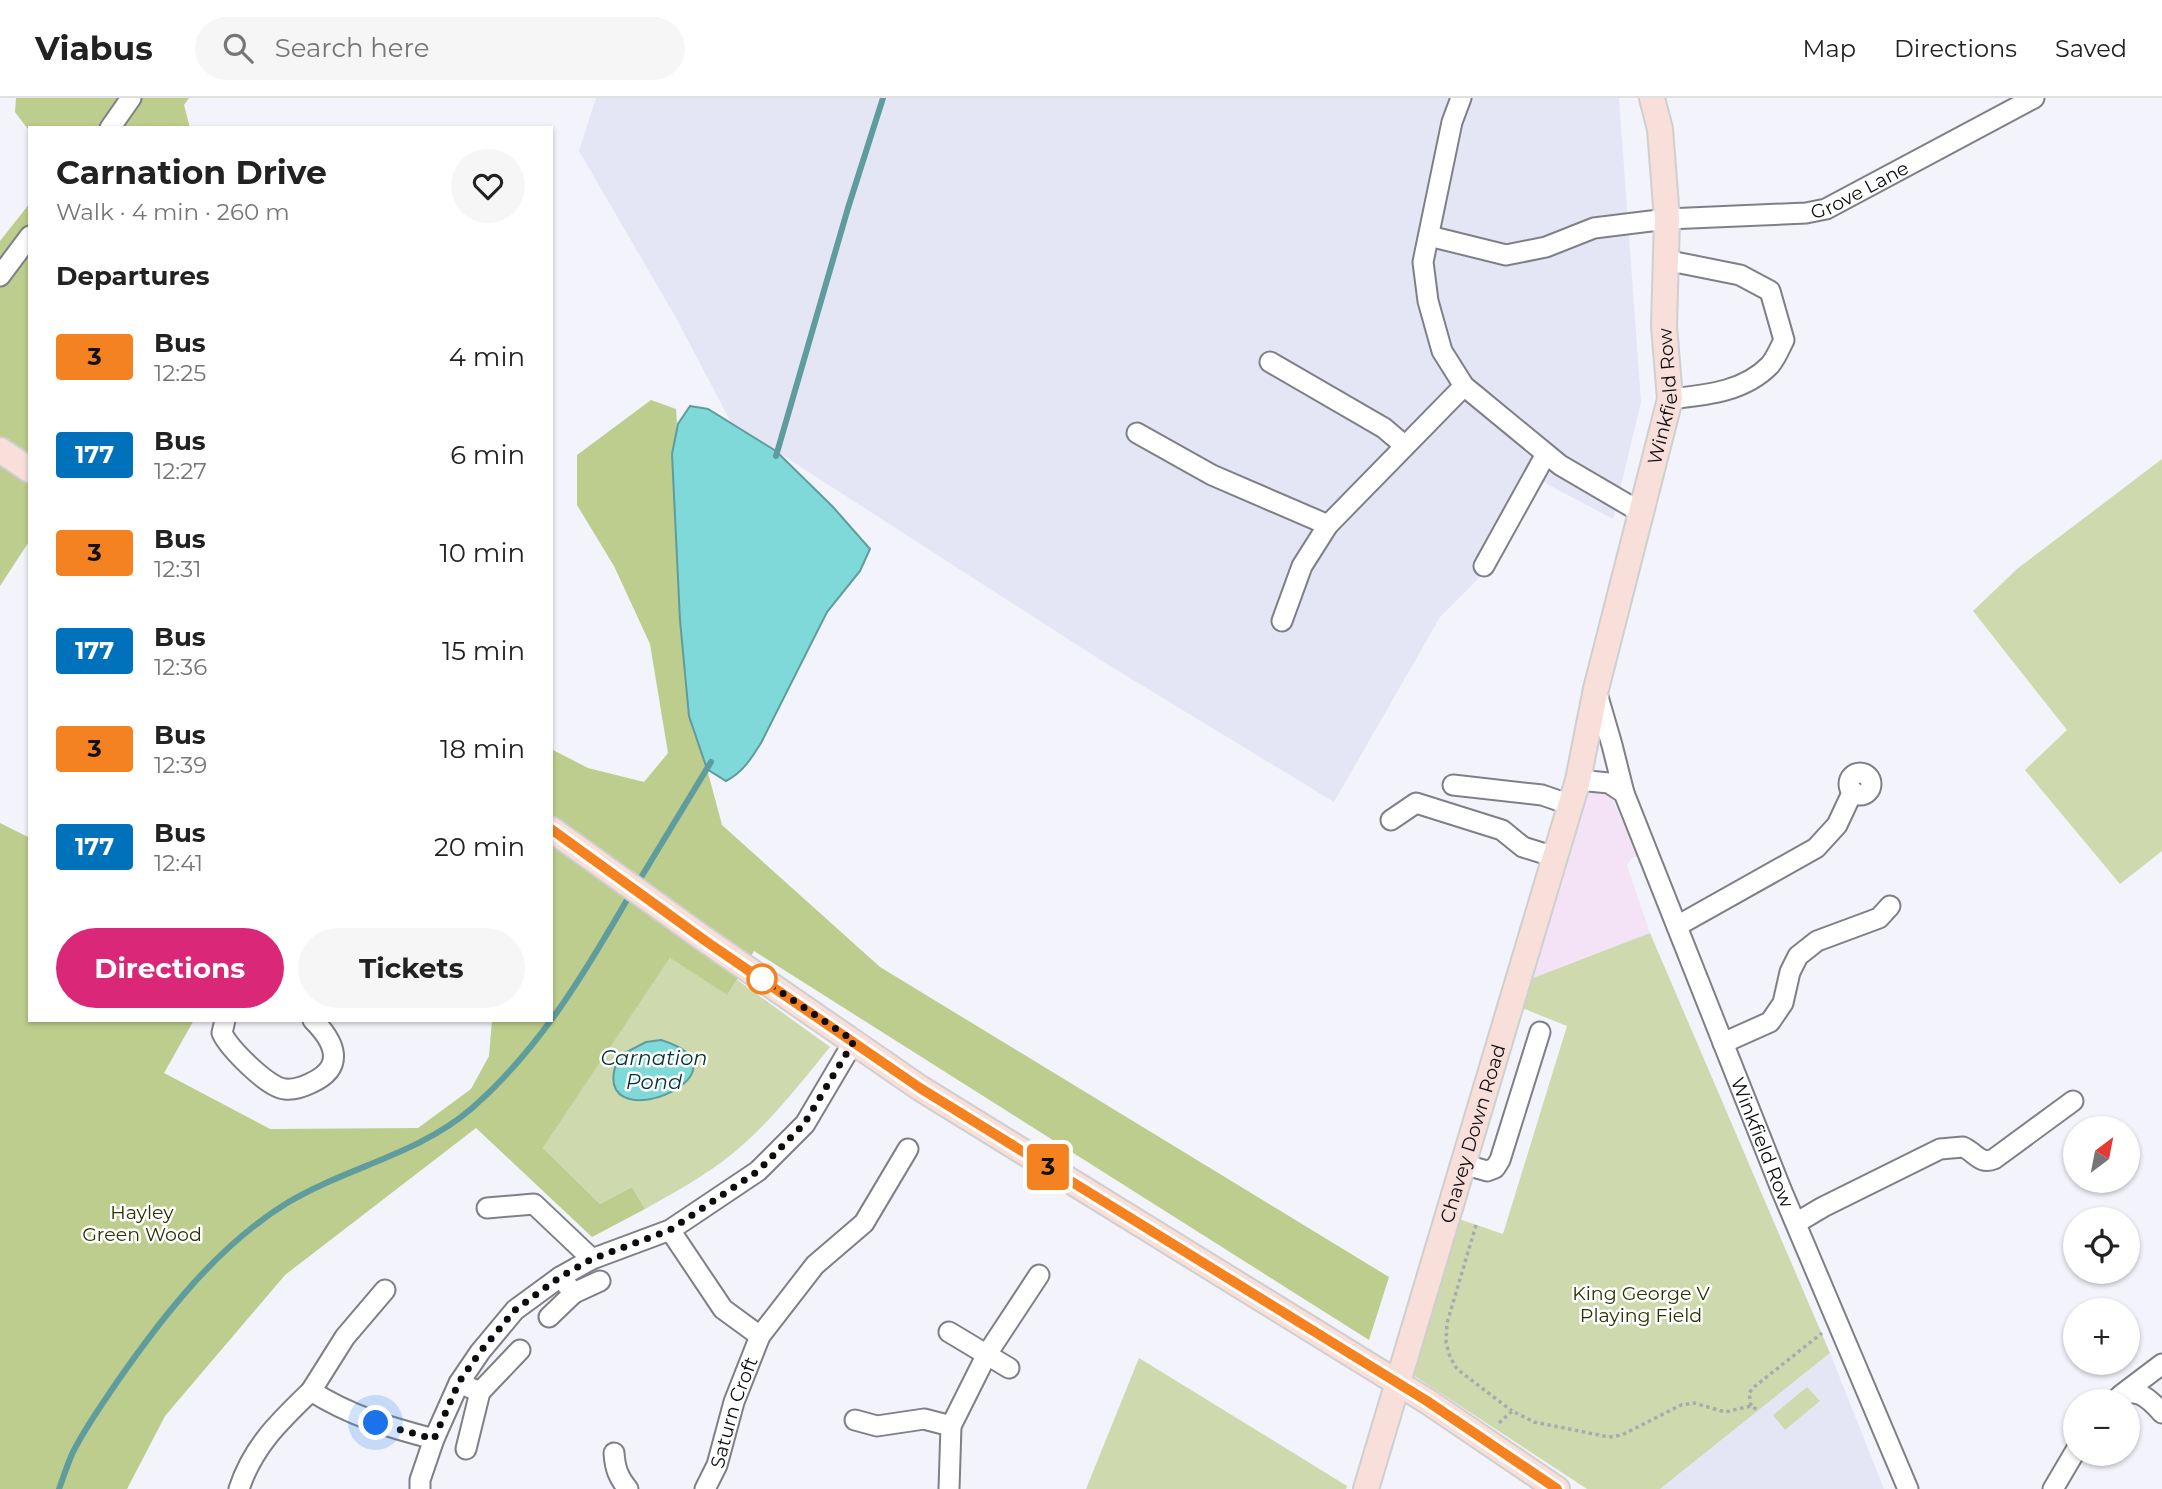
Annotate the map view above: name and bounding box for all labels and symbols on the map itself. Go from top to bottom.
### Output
street label: Grove Lane [1809,156,1912,223]
street label: Winkfield Row [1642,327,1682,467]
unlabelled marker [747,964,777,994]
street label: Chavey Down Road [1435,1041,1510,1226]
water label: Carnation Pond [600,1045,708,1094]
street label: Winkfield Row [1726,1074,1799,1211]
north arrow [2063,1116,2140,1194]
line badge: 3 [1025,1144,1071,1190]
park label: Hayley Green Wood [82,1201,202,1246]
park label: King George V Playing Field [1572,1282,1711,1327]
street label: Saturn Croft [705,1353,762,1471]
your location [358,1405,393,1440]

